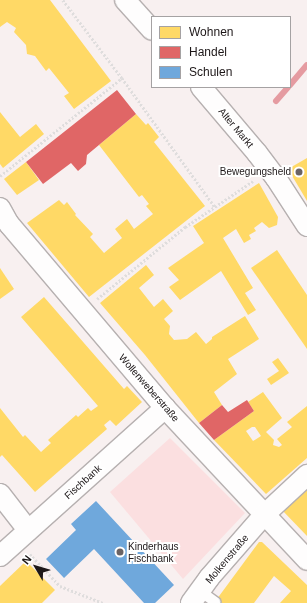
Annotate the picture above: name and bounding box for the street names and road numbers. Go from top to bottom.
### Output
street label: Alter Markt [216,106,256,150]
street label: Wollenweberstraße [116,352,182,424]
street label: Fischbank [62,462,104,502]
street label: Molkenstraße [203,532,251,586]

